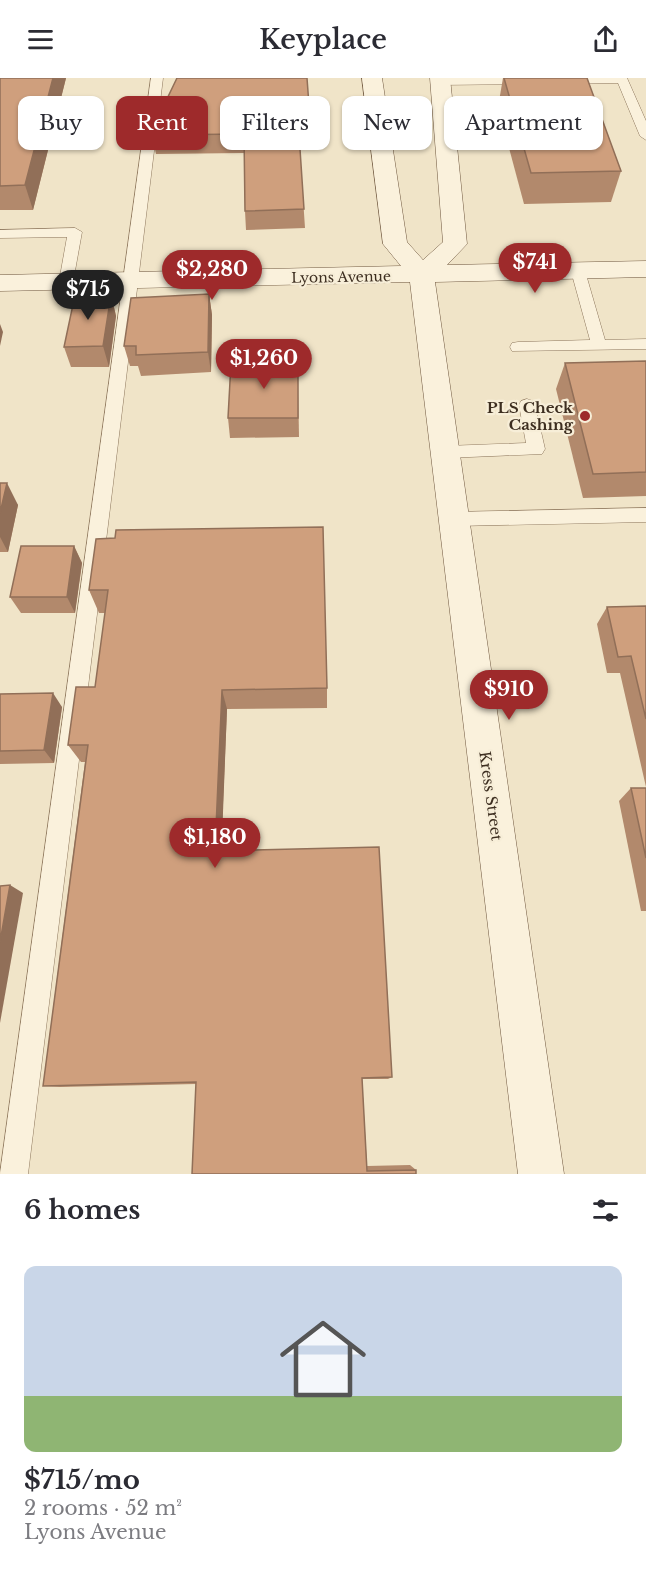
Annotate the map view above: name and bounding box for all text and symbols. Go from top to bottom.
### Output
icon: menu [24,23,57,56]
text: Keyplace [259,23,387,56]
icon: share [589,23,622,56]
chip: Buy [18,96,104,150]
chip: Rent [116,96,208,150]
chip: Filters [220,96,330,150]
chip: New [342,96,432,150]
chip: Apartment [444,96,603,150]
pin: $741 [499,243,571,294]
pin: $2,280 [163,250,261,301]
text: $741 [513,250,557,274]
text: $2,280 [176,257,248,281]
street label: Lyons Avenue [291,267,391,287]
pin: $715 [52,270,124,321]
text: $715 [66,277,110,301]
pin: $1,260 [215,339,313,390]
text: $1,260 [230,346,298,370]
place label: PLS Check Cashing [487,398,574,434]
marker: PLS Check Cashing [578,409,592,423]
pin: $910 [473,670,545,721]
text: $910 [484,677,534,701]
street label: Kress Street [475,750,507,842]
pin: $1,180 [166,818,264,869]
text: $1,180 [183,825,247,849]
text: 6 homes [24,1194,140,1226]
icon: filters [589,1194,622,1227]
icon: home [269,1305,377,1413]
text: $715/mo [24,1464,140,1496]
text: 2 rooms · 52 m² [24,1496,182,1520]
text: Lyons Avenue [24,1520,166,1544]

